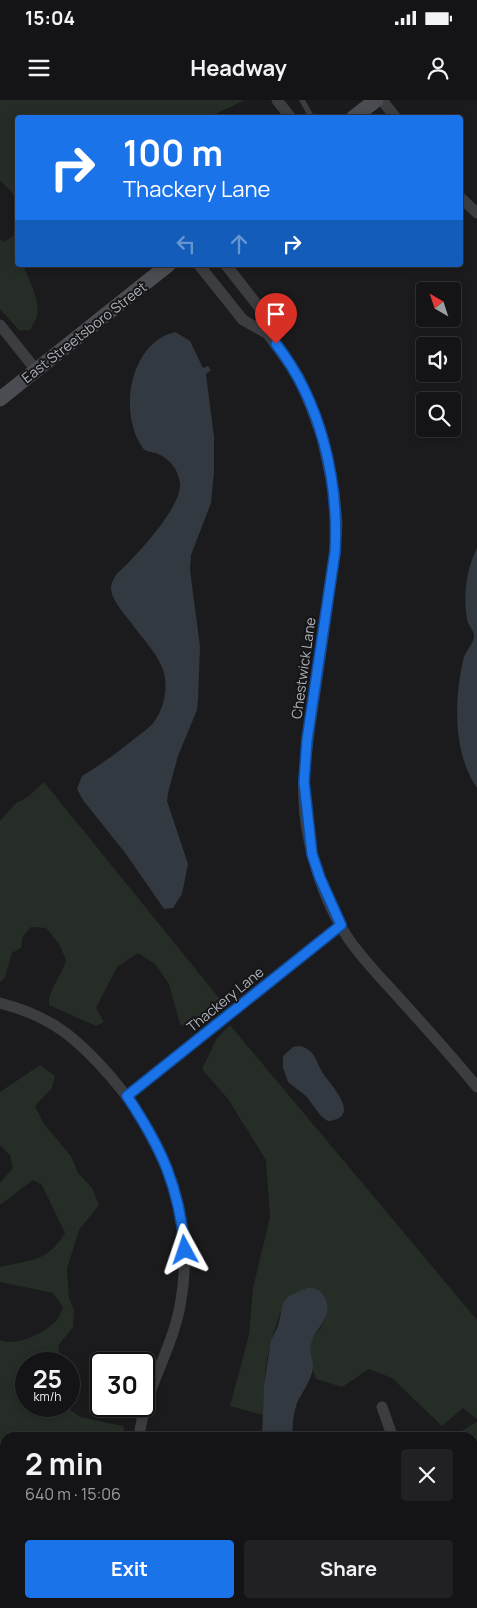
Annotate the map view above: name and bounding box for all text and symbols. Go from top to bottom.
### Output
text: 15:04 [25,5,75,31]
text: Headway [190,53,287,83]
icon: menu [25,54,53,82]
icon: person [424,54,452,82]
text: 100 m [123,129,223,177]
icon: right [40,135,105,200]
text: Thackery Lane [123,174,270,204]
icon: left [172,230,200,258]
icon: ahead [225,230,253,258]
icon: right [278,230,306,258]
street label: East Streetsboro Street [18,277,151,387]
north arrow [416,282,461,328]
map controls [416,282,461,437]
pin [255,293,297,344]
icon: arrive [262,300,290,328]
button: sound [416,337,461,382]
button: search [416,392,461,437]
street label: Chestwick Lane [286,616,320,720]
street label: Thackery Lane [183,962,267,1036]
position arrow [158,1223,210,1275]
speed limit sign: 30 [90,1352,155,1417]
text: 25 [33,1361,62,1396]
text: km/h [34,1388,61,1405]
text: 2 min [25,1443,103,1484]
button: close [401,1449,453,1501]
text: 640 m · 15:06 [25,1483,121,1505]
button: Exit [25,1540,234,1598]
button: Share [244,1540,453,1598]

